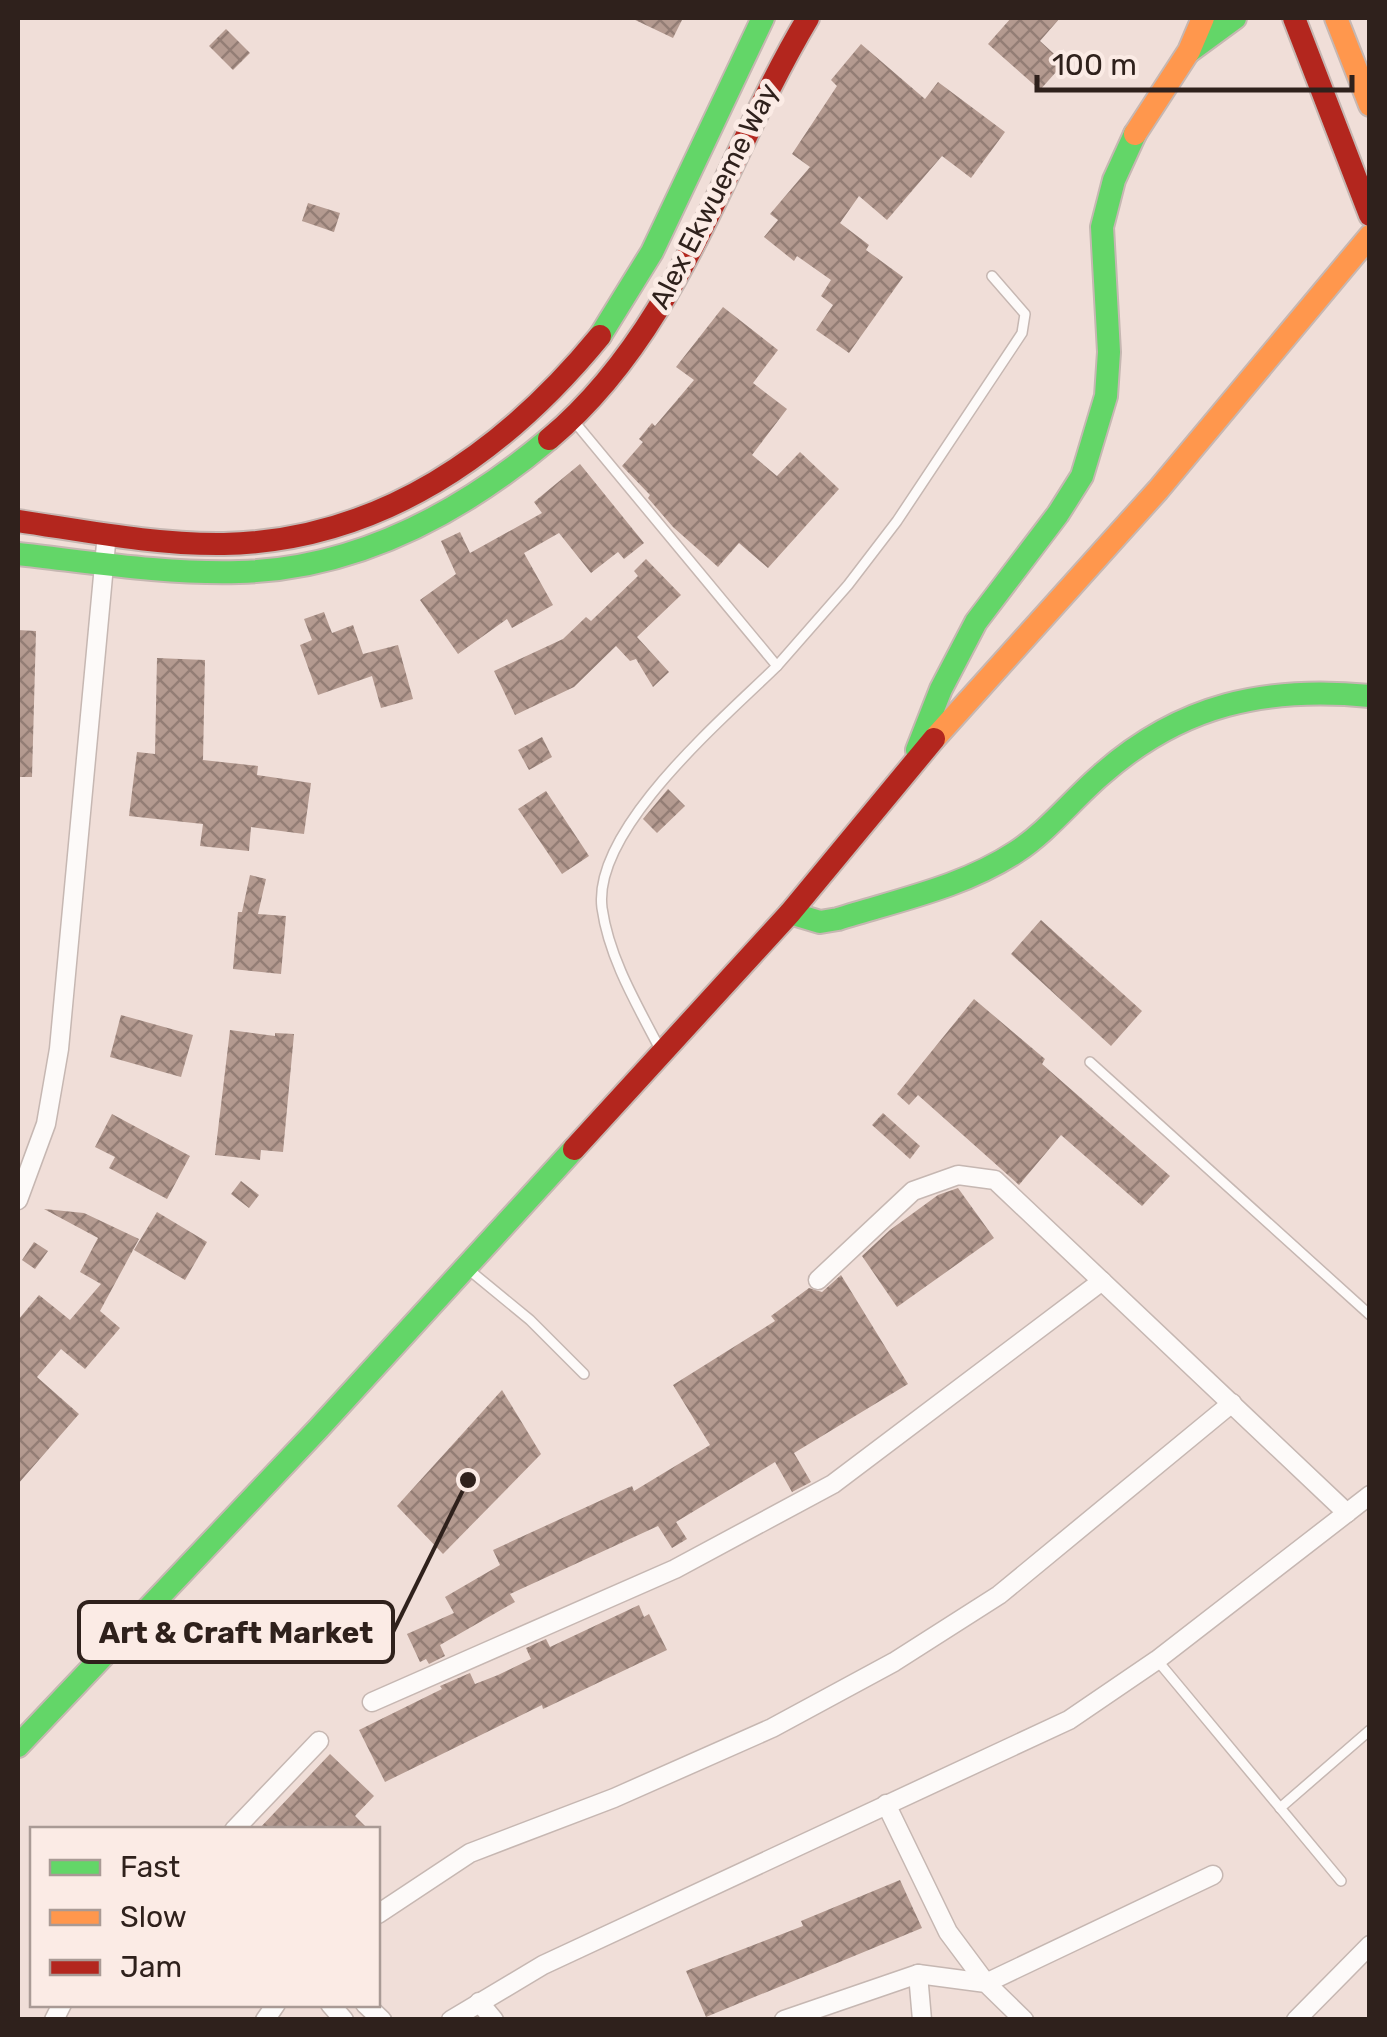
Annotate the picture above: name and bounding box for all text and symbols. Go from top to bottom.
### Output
scale bar [1037,30,1352,92]
text: 100 m [1052,47,1137,83]
street label: Alex Ekwueme Way [643,78,785,314]
callout: Art & Craft Market [79,1602,393,1662]
text: Art & Craft Market [99,1615,373,1651]
legend [30,1827,380,2007]
text: Fast [120,1849,180,1885]
text: Slow [120,1899,187,1935]
text: Jam [120,1949,182,1985]

